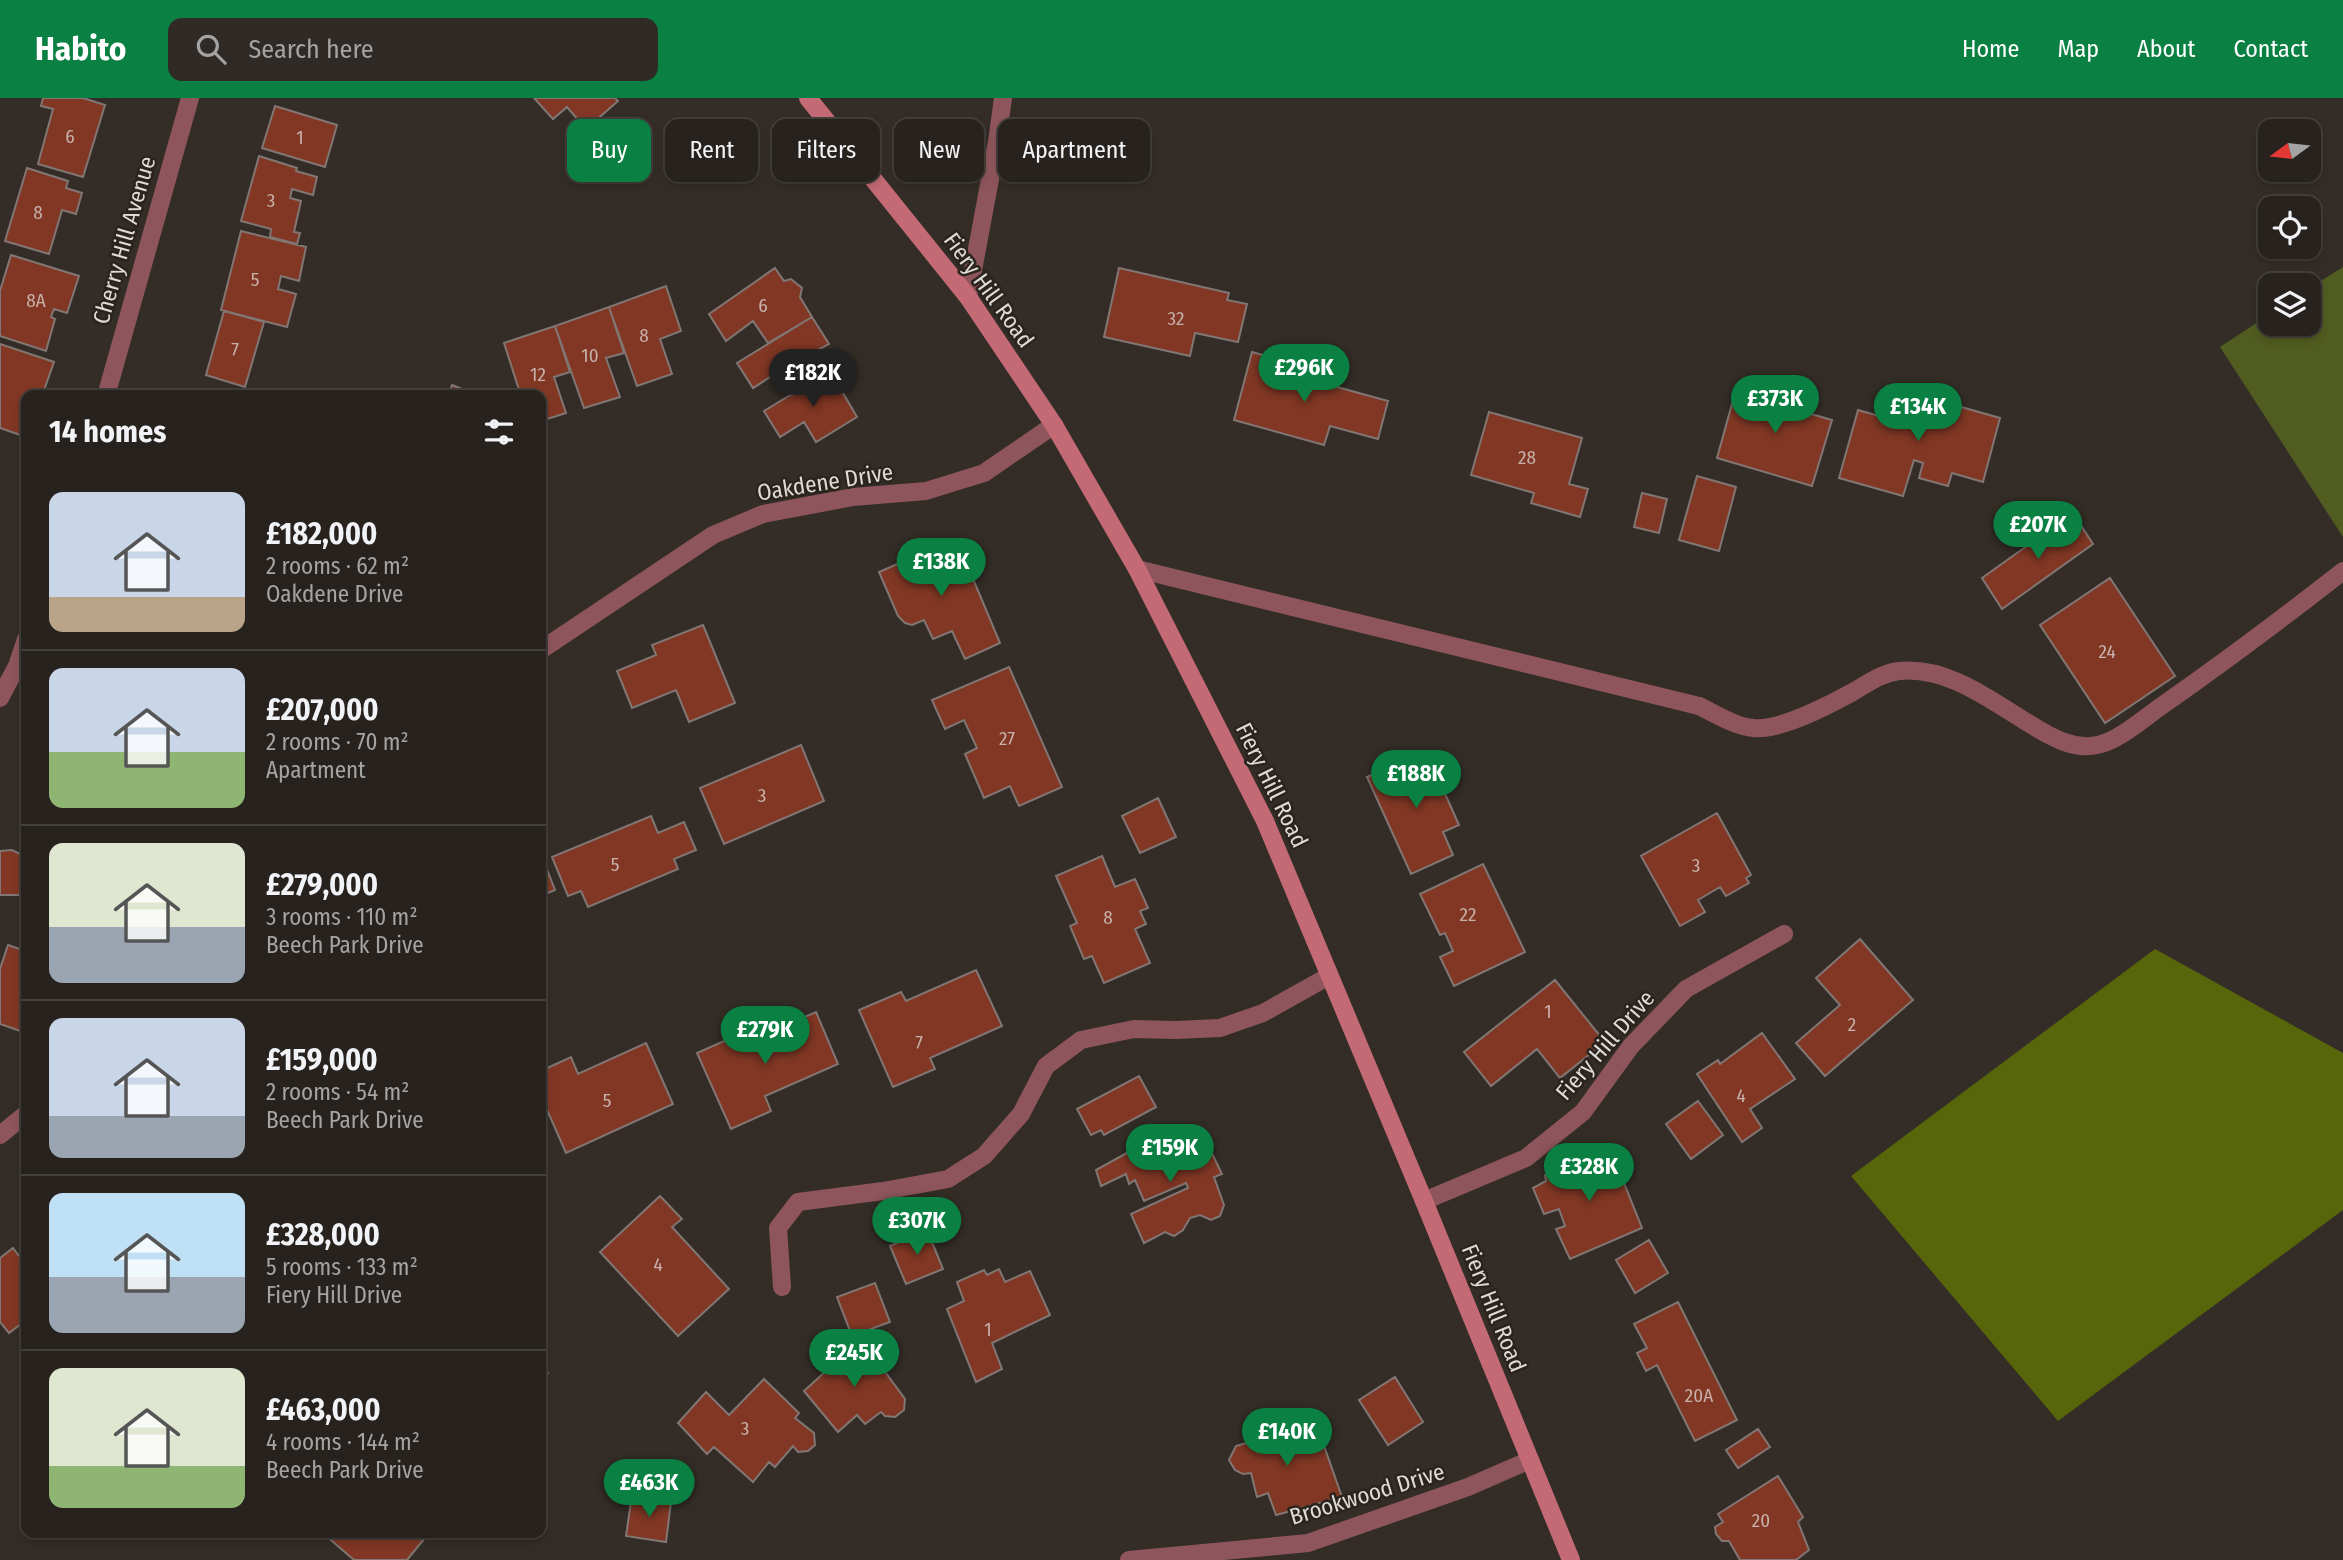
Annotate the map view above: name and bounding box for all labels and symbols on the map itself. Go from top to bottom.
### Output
north arrow [2258,119,2320,182]
house number: 6 [65,125,75,148]
house number: 1 [296,126,304,149]
street label: Cherry Hill Avenue [87,153,161,327]
house number: 3 [267,189,275,212]
house number: 8 [33,201,43,224]
street label: Fiery Hill Road [938,227,1040,353]
house number: 5 [251,268,259,291]
house number: 8A [26,289,46,312]
house number: 6 [758,294,768,317]
house number: 32 [1168,307,1184,330]
house number: 8 [639,324,649,347]
house number: 7 [231,338,239,361]
house number: 10 [581,344,599,367]
pin: £296K [1255,344,1353,404]
pin: £182K [764,350,862,409]
house number: 12 [530,363,546,386]
pin: £373K [1726,376,1824,435]
pin: £134K [1869,384,1967,443]
house number: 28 [1518,446,1536,469]
street label: Oakdene Drive [755,457,895,507]
pin: £207K [1989,502,2087,561]
pin: £138K [892,538,990,598]
house number: 24 [2098,640,2116,663]
street label: Fiery Hill Road [1230,718,1314,852]
house number: 27 [999,727,1015,750]
pin: £188K [1367,750,1465,810]
house number: 3 [758,784,766,807]
house number: 5 [611,853,619,876]
house number: 3 [1692,854,1700,877]
house number: 22 [1460,903,1476,926]
house number: 8 [1103,906,1113,929]
street label: Fiery Hill Drive [1550,984,1660,1106]
house number: 1 [1544,1000,1552,1023]
pin: £279K [716,1006,814,1066]
house number: 2 [1848,1013,1856,1036]
house number: 7 [915,1031,923,1054]
house number: 4 [1736,1084,1746,1107]
house number: 5 [603,1089,611,1112]
pin: £159K [1121,1124,1219,1184]
pin: £328K [1540,1144,1638,1203]
pin: £307K [868,1198,966,1257]
street label: Fiery Hill Road [1456,1240,1532,1376]
house number: 4 [653,1253,663,1276]
house number: 1 [984,1318,992,1341]
pin: £245K [805,1330,903,1389]
house number: 20A [1685,1384,1713,1407]
pin: £140K [1238,1408,1336,1468]
house number: 3 [741,1417,749,1440]
street label: Brookwood Drive [1286,1457,1448,1531]
pin: £463K [600,1460,698,1519]
house number: 20 [1752,1509,1770,1532]

